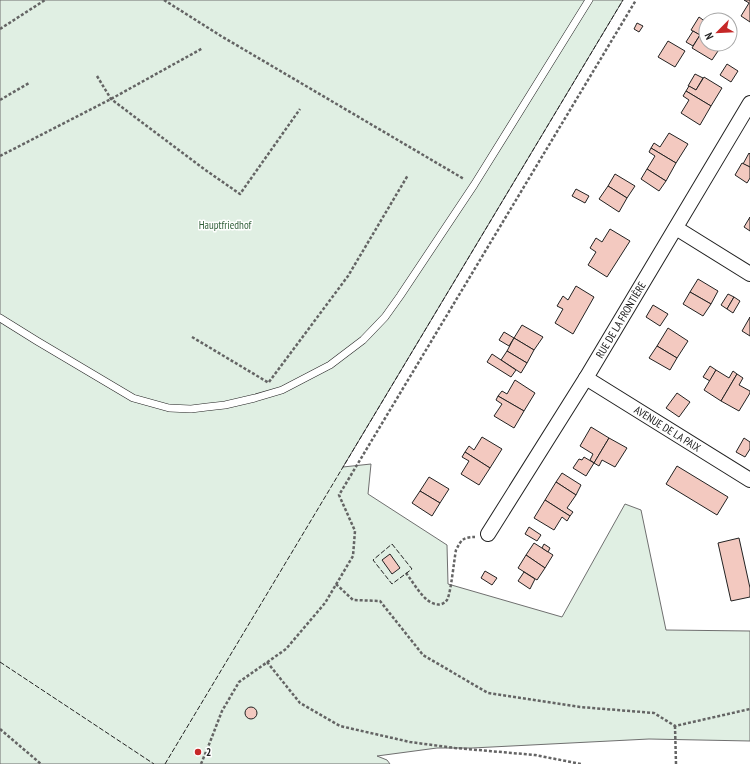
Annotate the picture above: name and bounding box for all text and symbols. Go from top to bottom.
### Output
north arrow [698,12,738,52]
text: N [701,30,716,42]
park label: Hauptfriedhof [199,218,253,232]
street label: RUE DE LA FRONTIÈRE [593,279,649,361]
street label: AVENUE DE LA PAIX [632,403,704,455]
place label: 2 [206,745,211,759]
marker: 2 [193,747,203,757]

